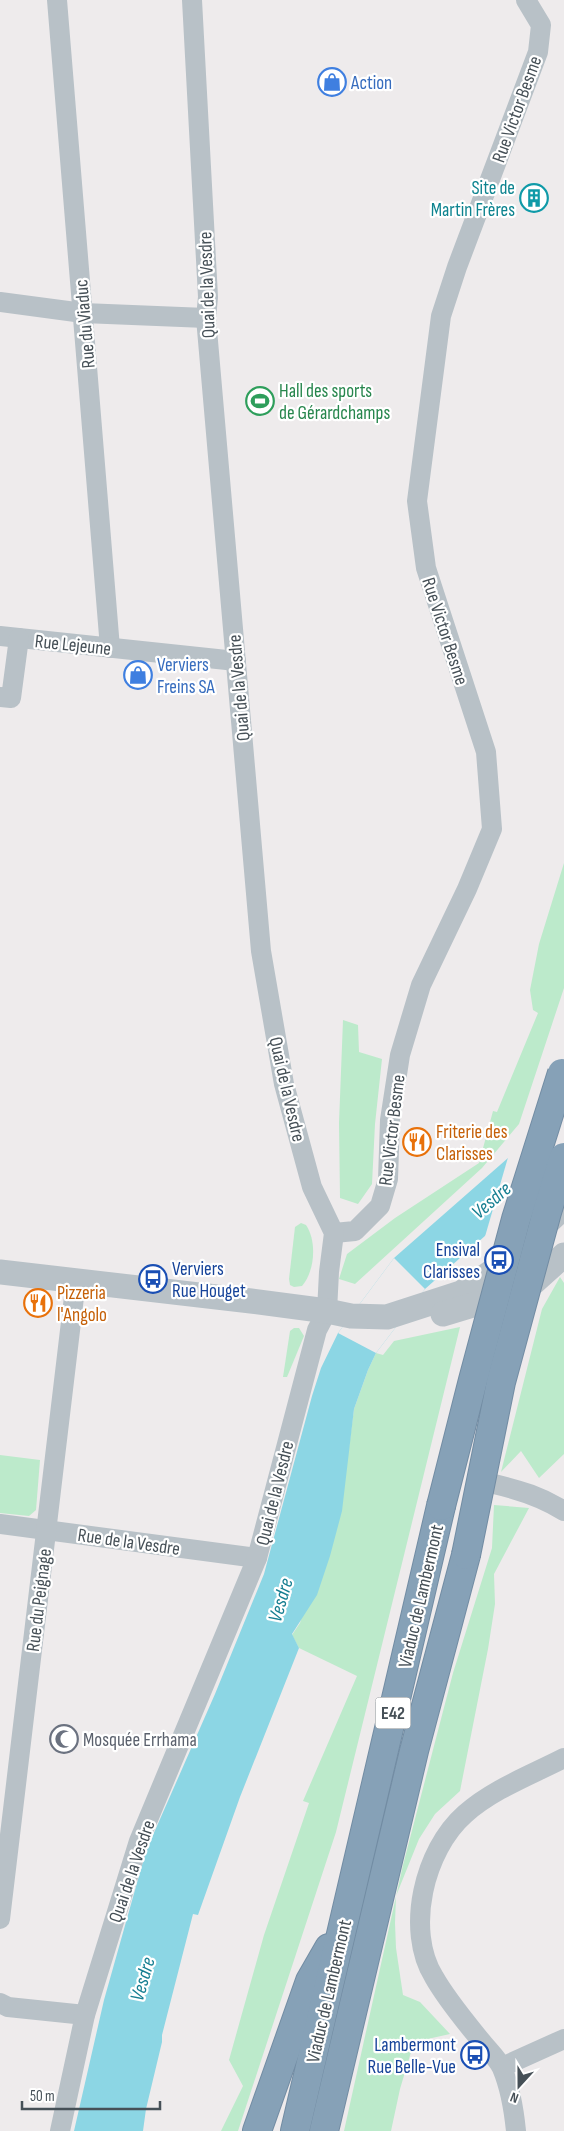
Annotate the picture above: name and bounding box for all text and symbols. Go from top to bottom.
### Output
street label: Rue Victor Besme [488,53,547,166]
shop icon: Action [317,67,347,97]
place label: Action [350,72,392,95]
place label: Site de Martin Frères [431,177,515,222]
building icon: Site de Martin Frères [519,183,549,213]
street label: Quai de la Vesdre [194,231,221,339]
street label: Rue du Viaduc [70,278,101,369]
place label: Hall des sports de Gérardchamps [279,380,390,425]
sports icon: Hall des sports de Gérardchamps [245,386,275,416]
street label: Rue Victor Besme [416,575,473,688]
street label: Rue Lejeune [34,630,112,661]
street label: Quai de la Vesdre [223,634,256,742]
place label: Verviers Freins SA [157,654,216,699]
shop icon: Verviers Freins SA [123,660,153,690]
street label: Quai de la Vesdre [263,1035,310,1144]
street label: Rue Victor Besme [374,1073,411,1187]
place label: Friterie des Clarisses [436,1121,508,1166]
restaurant icon: Friterie des Clarisses [402,1127,432,1157]
water label: Vesdre [467,1177,516,1224]
place label: Ensival Clarisses [423,1239,480,1284]
bus stop icon: Ensival Clarisses [484,1245,514,1275]
place label: Verviers Rue Houget [172,1258,246,1303]
bus stop icon: Verviers Rue Houget [138,1264,168,1294]
place label: Pizzeria l'Angolo [57,1282,107,1327]
restaurant icon: Pizzeria l'Angolo [23,1288,53,1318]
street label: Quai de la Vesdre [251,1439,300,1548]
street label: Viaduc de Lambermont [394,1522,449,1670]
street label: Rue de la Vesdre [76,1524,181,1561]
street label: Rue du Peignage [22,1547,57,1653]
water label: Vesdre [263,1575,299,1625]
road number: E42 [376,1698,410,1729]
mosque icon: Mosquée Errhama [49,1724,79,1754]
place label: Mosquée Errhama [83,1729,197,1752]
street label: Quai de la Vesdre [104,1817,161,1926]
street label: Viaduc de Lambermont [302,1917,357,2065]
water label: Vesdre [125,1954,161,2004]
place label: Lambermont Rue Belle-Vue [367,2034,456,2079]
bus stop icon: Lambermont Rue Belle-Vue [460,2040,490,2070]
north arrow [494,2061,544,2111]
scale bar [22,2078,160,2110]
text: 50 m [30,2087,55,2106]
text: N [508,2088,521,2107]

